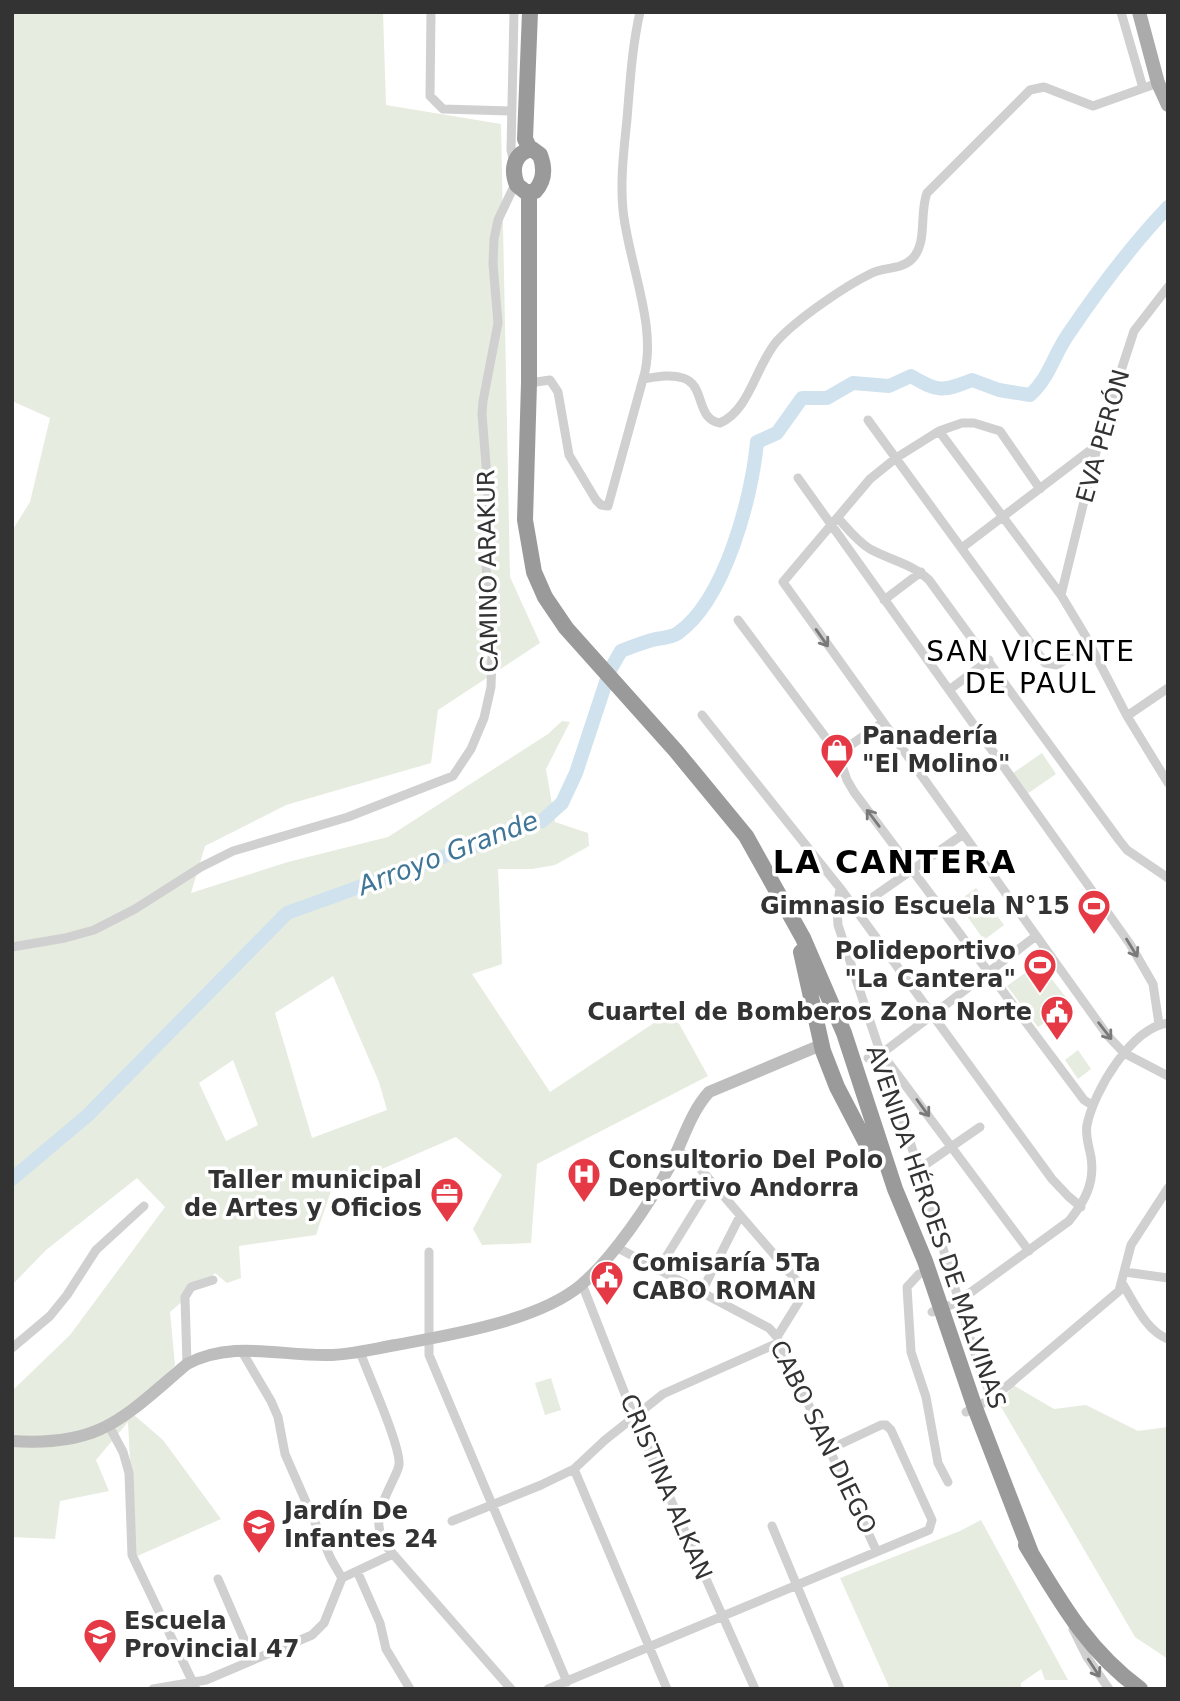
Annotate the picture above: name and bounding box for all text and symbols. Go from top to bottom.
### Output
street label: EVA PERÓN [1069,366,1135,506]
street label: CAMINO ARAKUR [472,469,504,673]
one-way arrow [815,628,829,647]
district label: SAN VICENTE DE PAUL [926,635,1136,700]
place label: Panadería "El Molino" [862,722,1010,778]
shop icon: Panadería "El Molino" [818,731,856,780]
water label: Arroyo Grande [352,805,542,902]
one-way arrow [866,809,881,827]
district label: LA CANTERA [773,843,1017,881]
sports icon: Gimnasio Escuela N°15 [1075,887,1113,936]
place label: Gimnasio Escuela N°15 [760,892,1070,920]
place label: Polideportivo "La Cantera" [835,937,1016,993]
one-way arrow [1126,938,1140,958]
sports icon: Polideportivo "La Cantera" [1021,946,1059,995]
public building icon: Cuartel de Bomberos Zona Norte [1038,993,1076,1042]
place label: Cuartel de Bomberos Zona Norte [587,998,1032,1026]
one-way arrow [1097,1022,1112,1040]
street label: AVENIDA HÉROES DE MALVINAS [860,1041,1012,1412]
one-way arrow [916,1098,930,1117]
place label: Consultorio Del Polo Deportivo Andorra [608,1146,883,1202]
hospital icon: Consultorio Del Polo Deportivo Andorra [565,1155,603,1204]
place label: Taller municipal de Artes y Oficios [184,1166,422,1222]
office icon: Taller municipal de Artes y Oficios [428,1175,466,1224]
place label: Comisaría 5Ta CABO ROMAN [632,1249,821,1305]
public building icon: Comisaría 5Ta CABO ROMAN [588,1258,626,1307]
street label: CABO SAN DIEGO [764,1336,882,1538]
street label: CRISTINA ALKAN [614,1390,718,1584]
place label: Jardín De Infantes 24 [282,1497,438,1553]
school or university icon: Jardín De Infantes 24 [240,1506,278,1555]
place label: Escuela Provincial 47 [124,1607,300,1663]
school or university icon: Escuela Provincial 47 [81,1616,119,1665]
one-way arrow [1088,1658,1102,1678]

